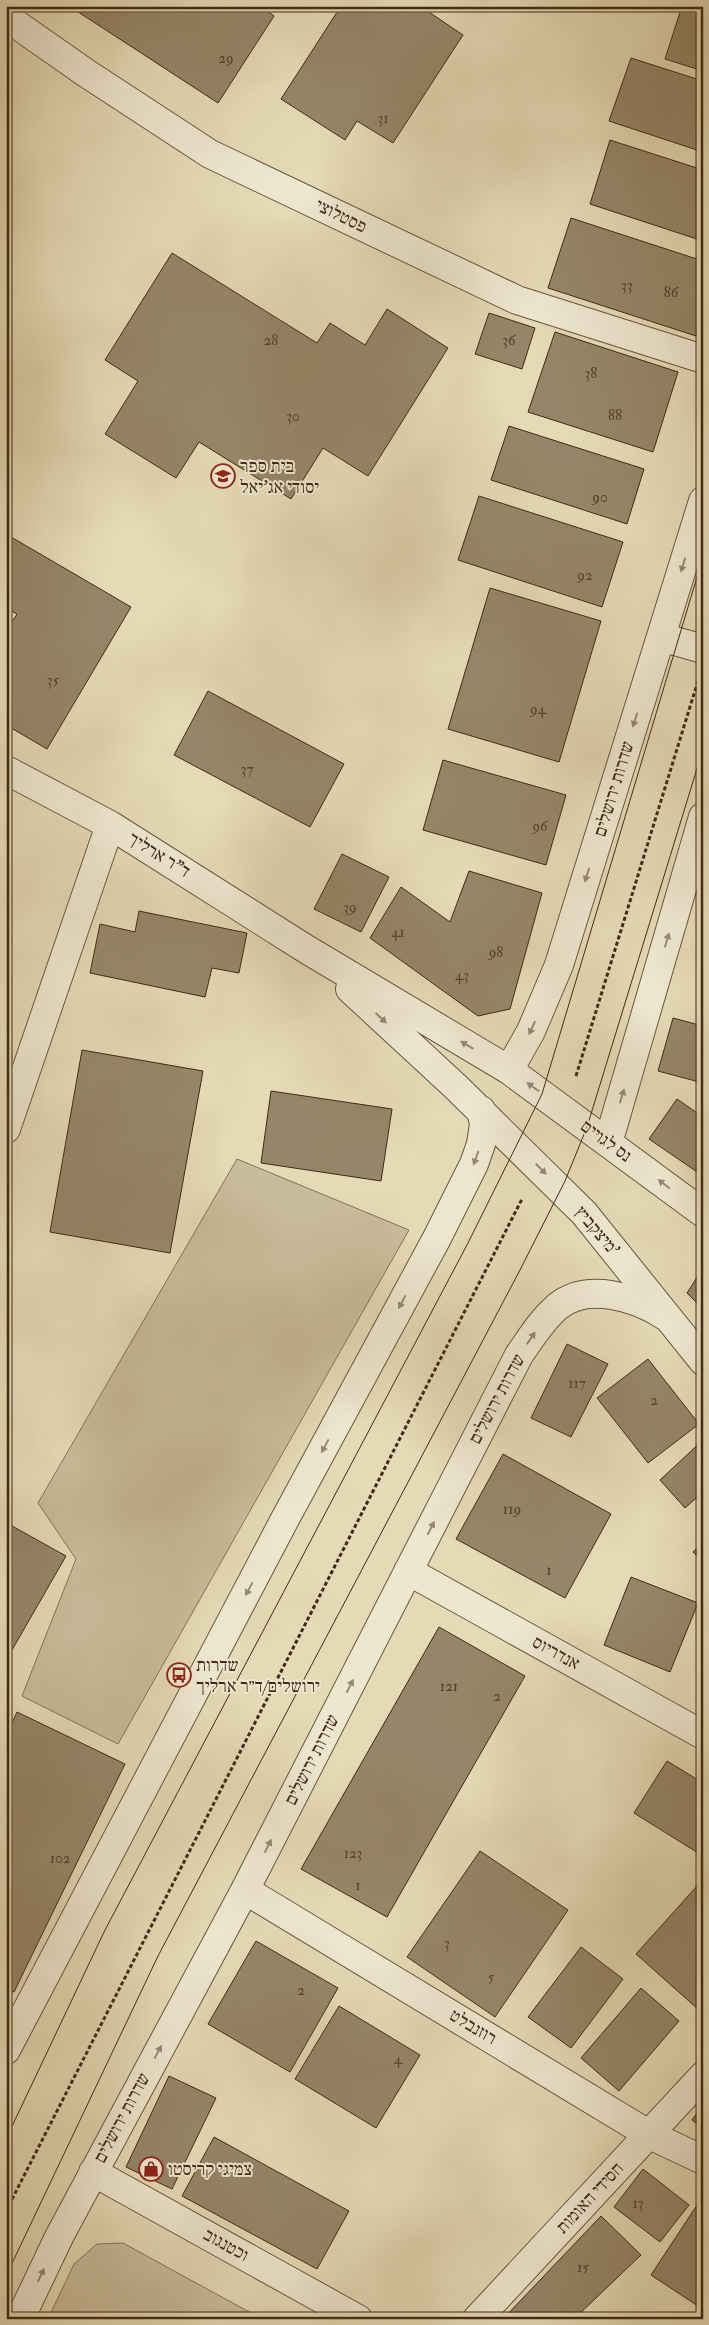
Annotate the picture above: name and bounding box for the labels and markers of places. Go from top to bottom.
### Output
place label: בית ספר יסודי אג'יאל [240,455,319,499]
school or university icon: בית ספר יסודי אג'יאל [210,463,236,489]
place label: שדרות ירושלים/ד״ר ארליך [196,1654,320,1698]
bus stop icon: שדרות ירושלים/ד״ר ארליך [166,1662,192,1688]
shop icon: צמיגי קריסטו [138,2156,164,2182]
place label: צמיגי קריסטו [168,2158,252,2181]

